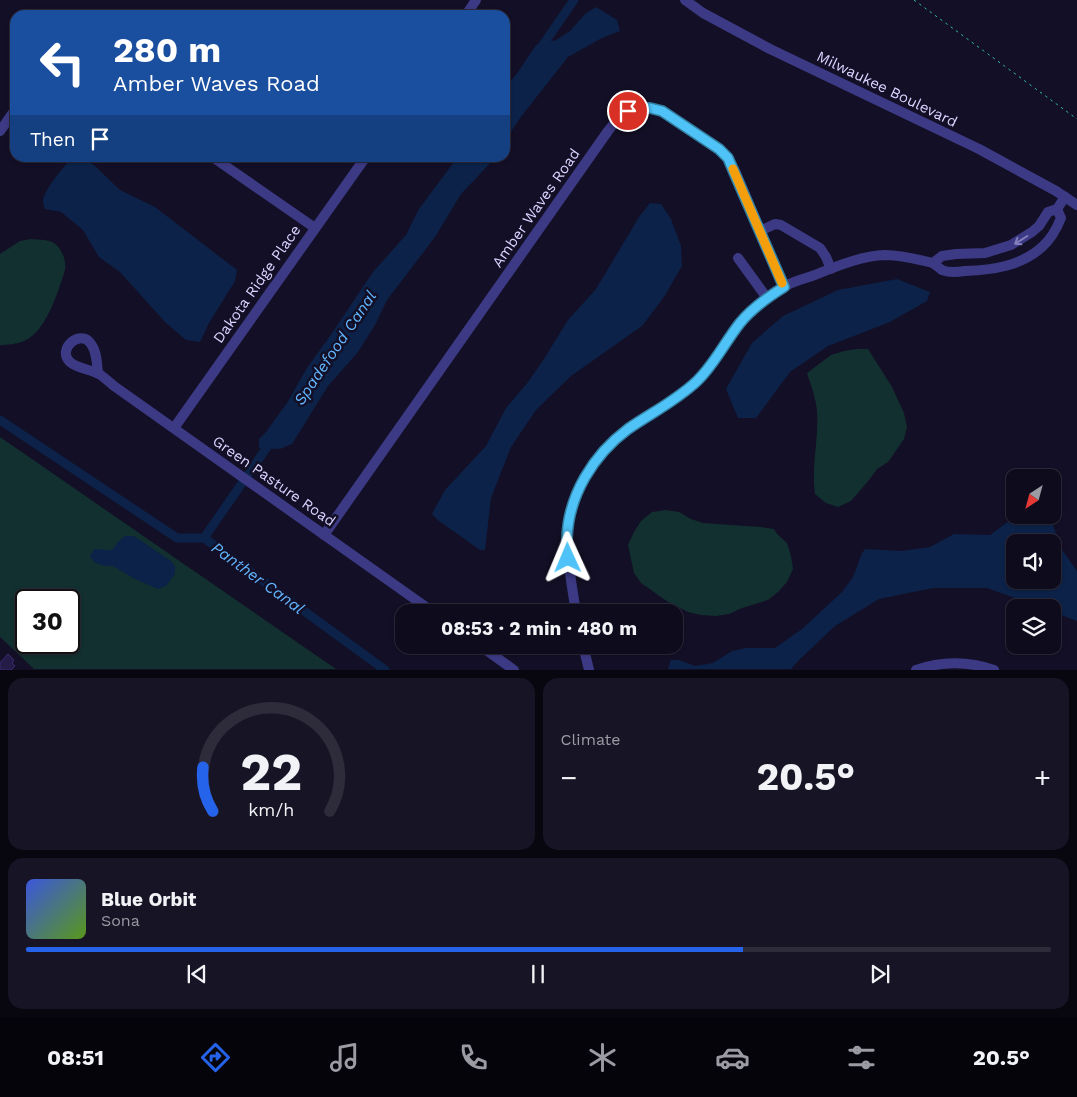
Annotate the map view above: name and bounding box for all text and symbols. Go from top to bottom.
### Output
text: 280 m [113,29,221,71]
icon: left [30,30,95,95]
street label: Milwaukee Boulevard [814,47,960,131]
text: Amber Waves Road [113,71,320,96]
pin [607,90,649,132]
icon: arrive [614,97,642,125]
icon: arrive [86,125,114,153]
text: Then [30,128,76,151]
street label: Amber Waves Road [488,145,584,271]
street label: Dakota Ridge Place [209,221,305,347]
one-way arrow [1014,235,1028,245]
water label: Spadefood Canal [290,287,380,409]
street label: Green Pasture Road [209,432,339,530]
north arrow [1006,469,1061,524]
map controls [1006,469,1061,654]
position arrow [541,531,593,583]
button: sound [1006,534,1061,589]
water label: Panther Canal [208,538,308,618]
speed limit sign: 30 [15,589,80,654]
button: layers [1006,599,1061,654]
text: 08:53 · 2 min · 480 m [441,617,637,640]
text: Climate [561,730,621,749]
text: 22 [240,742,302,803]
text: 20.5° [756,755,855,799]
text: − [561,761,577,794]
text: + [1034,761,1051,794]
text: km/h [248,799,294,820]
text: Blue Orbit [101,888,196,911]
text: Sona [101,911,140,930]
icon: previous [183,960,211,988]
icon: pause [524,960,552,988]
icon: next [866,960,894,988]
icon: directions [198,1040,233,1075]
icon: music [327,1040,362,1075]
icon: phone [456,1040,491,1075]
icon: climate [585,1040,620,1075]
icon: car [715,1040,750,1075]
icon: filters [844,1040,879,1075]
text: 08:51 [47,1045,104,1070]
text: 20.5° [973,1045,1030,1070]

